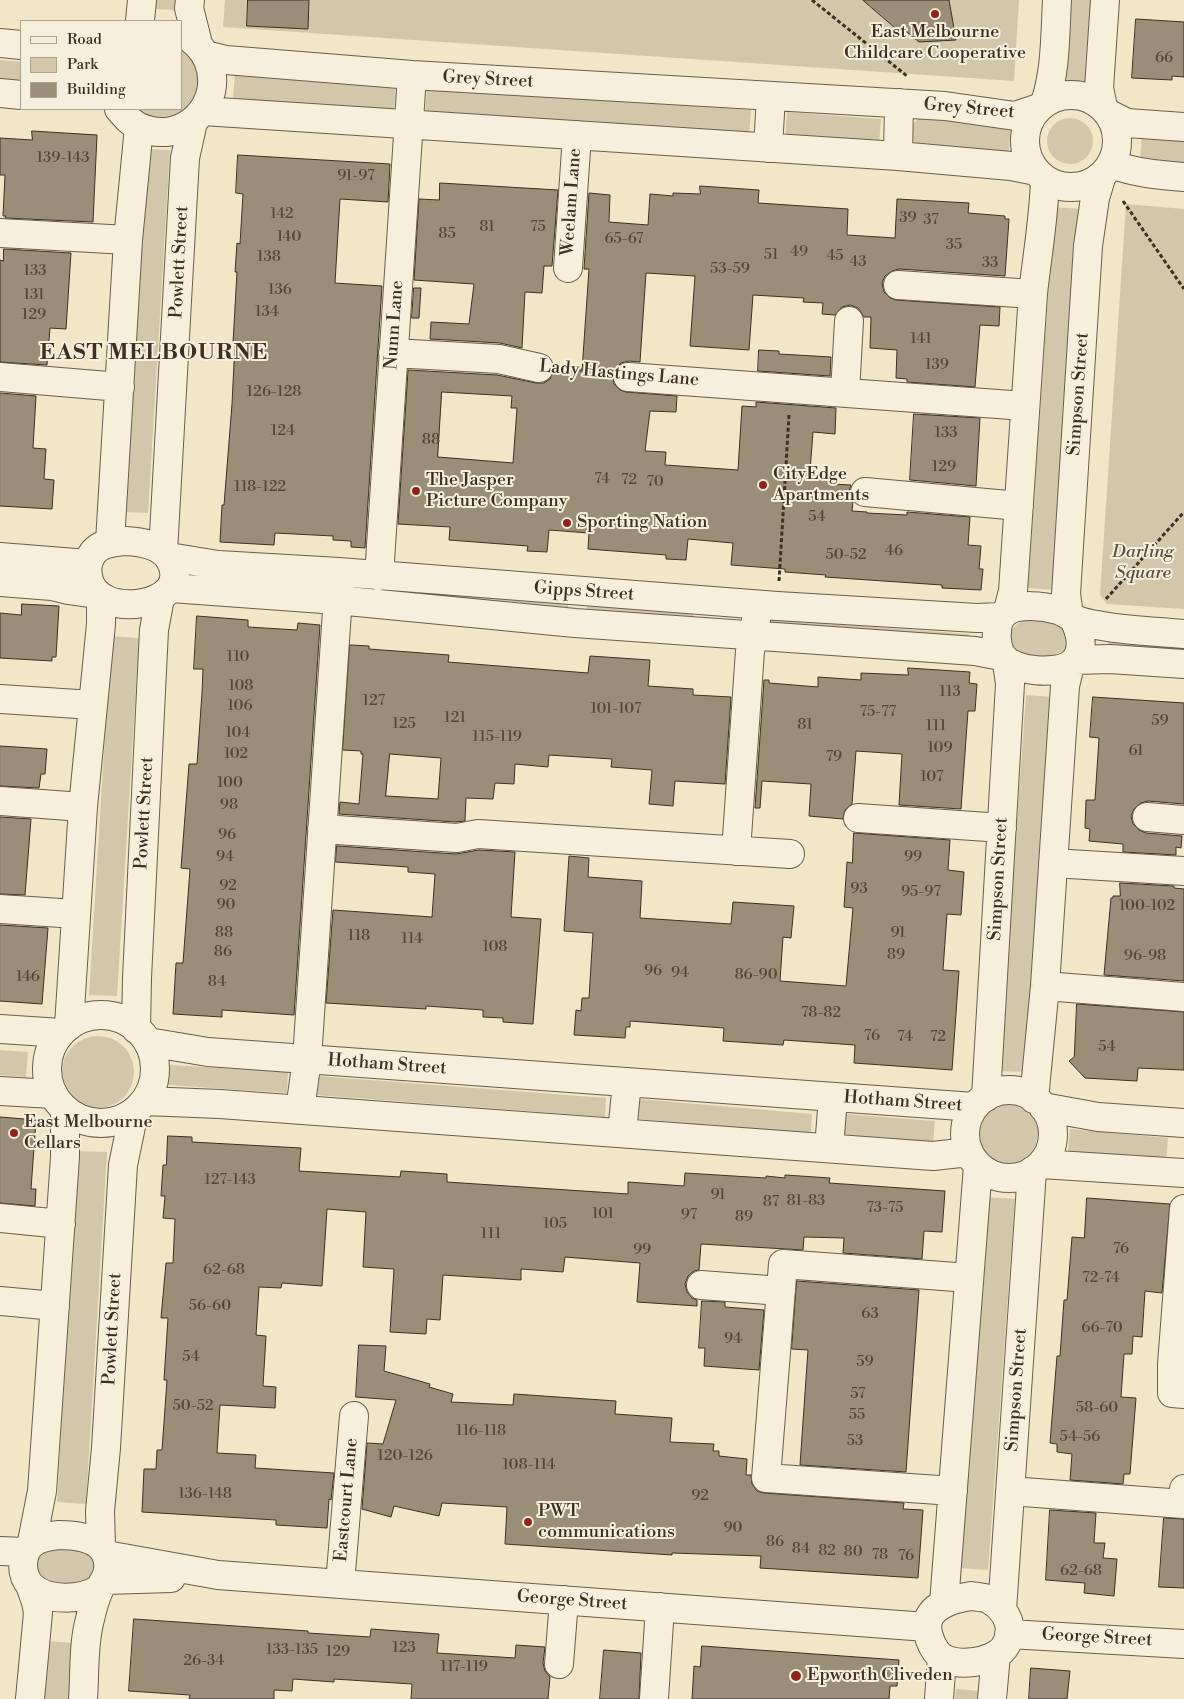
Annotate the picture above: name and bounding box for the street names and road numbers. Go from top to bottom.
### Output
street label: Grey Street [442,67,534,93]
street label: Grey Street [923,94,1015,124]
street label: Weelam Lane [557,147,587,257]
street label: Powlett Street [166,205,194,319]
street label: Nunn Lane [381,280,409,370]
street label: Simpson Street [1064,332,1094,456]
street label: Lady Hastings Lane [538,356,700,392]
street label: Gipps Street [533,578,635,606]
street label: Powlett Street [131,756,159,870]
street label: Simpson Street [985,817,1013,941]
street label: Hotham Street [327,1050,447,1080]
street label: Hotham Street [843,1087,963,1117]
street label: Powlett Street [99,1272,127,1386]
street label: Simpson Street [1002,1328,1032,1452]
street label: Eastcourt Lane [331,1437,363,1563]
street label: George Street [516,1586,628,1616]
street label: George Street [1041,1624,1153,1652]

